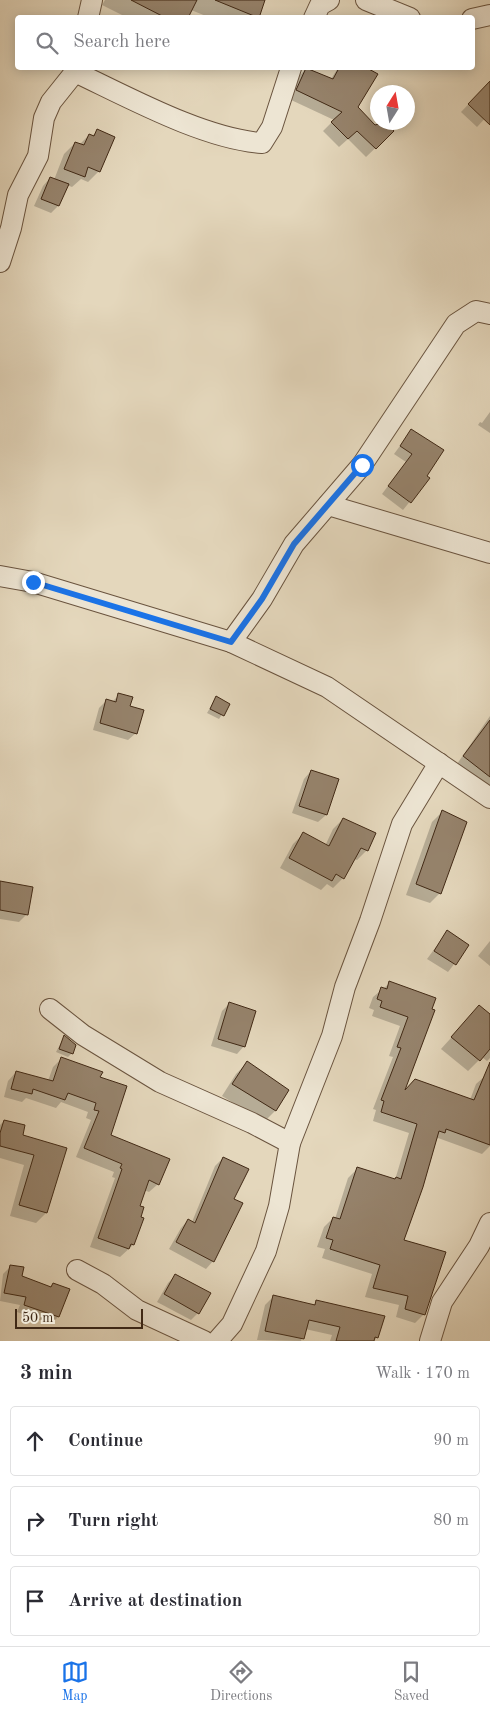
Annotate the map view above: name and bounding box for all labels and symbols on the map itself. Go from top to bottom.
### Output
north arrow [370,85,415,130]
route start [351,454,374,477]
route end [22,571,45,594]
scale bar [15,1306,142,1329]

